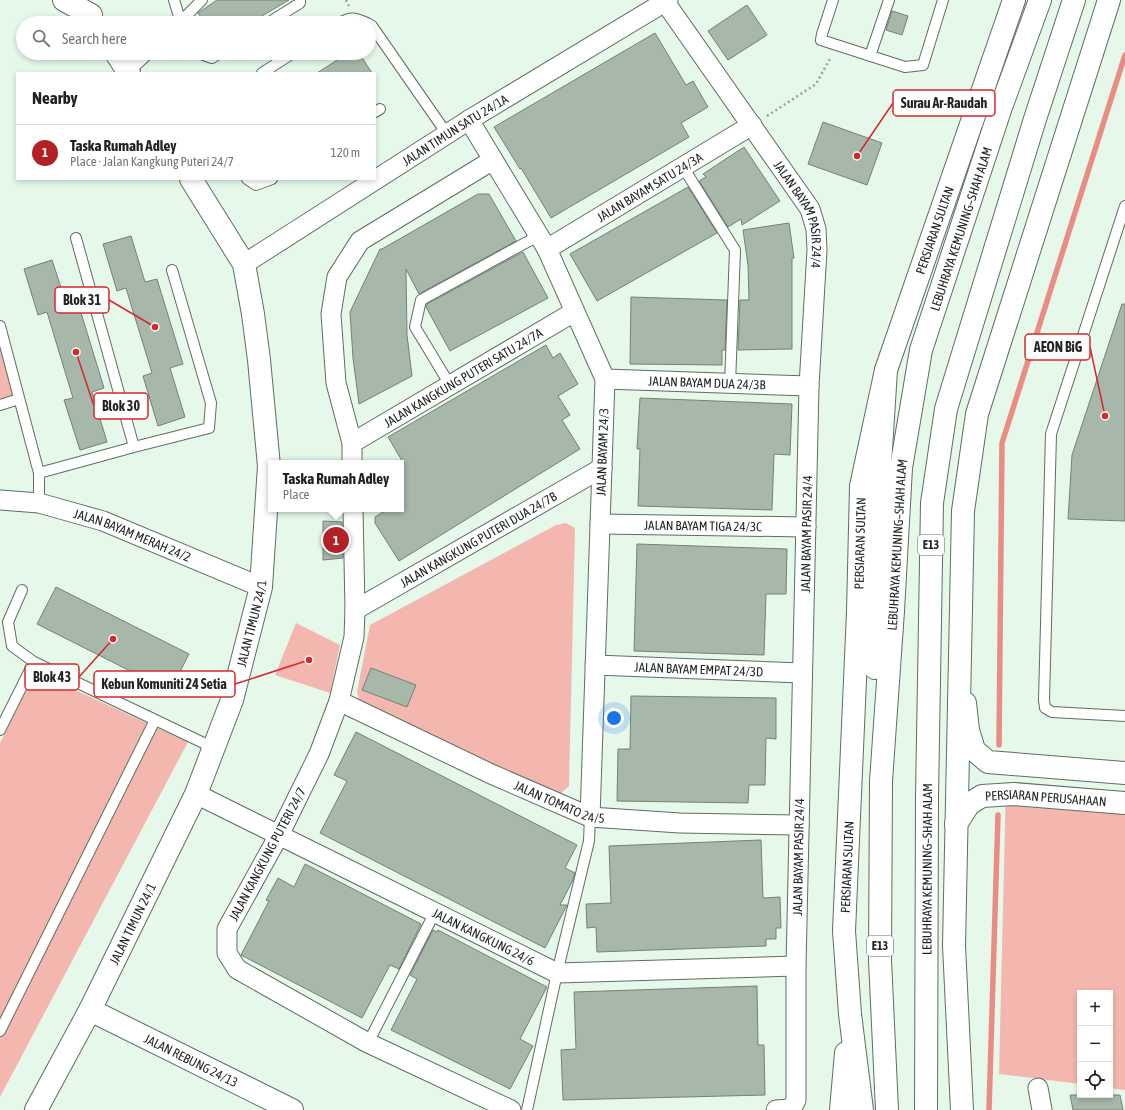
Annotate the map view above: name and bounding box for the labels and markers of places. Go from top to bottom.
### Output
callout: Surau Ar-Raudah [893,90,995,116]
callout: Blok 31 [55,287,109,313]
callout: AEON BiG [1025,334,1090,360]
callout: Blok 30 [94,393,148,419]
pin: 1 [323,525,349,555]
callout: Blok 43 [25,664,79,690]
callout: Kebun Komuniti 24 Setia [94,671,235,697]

